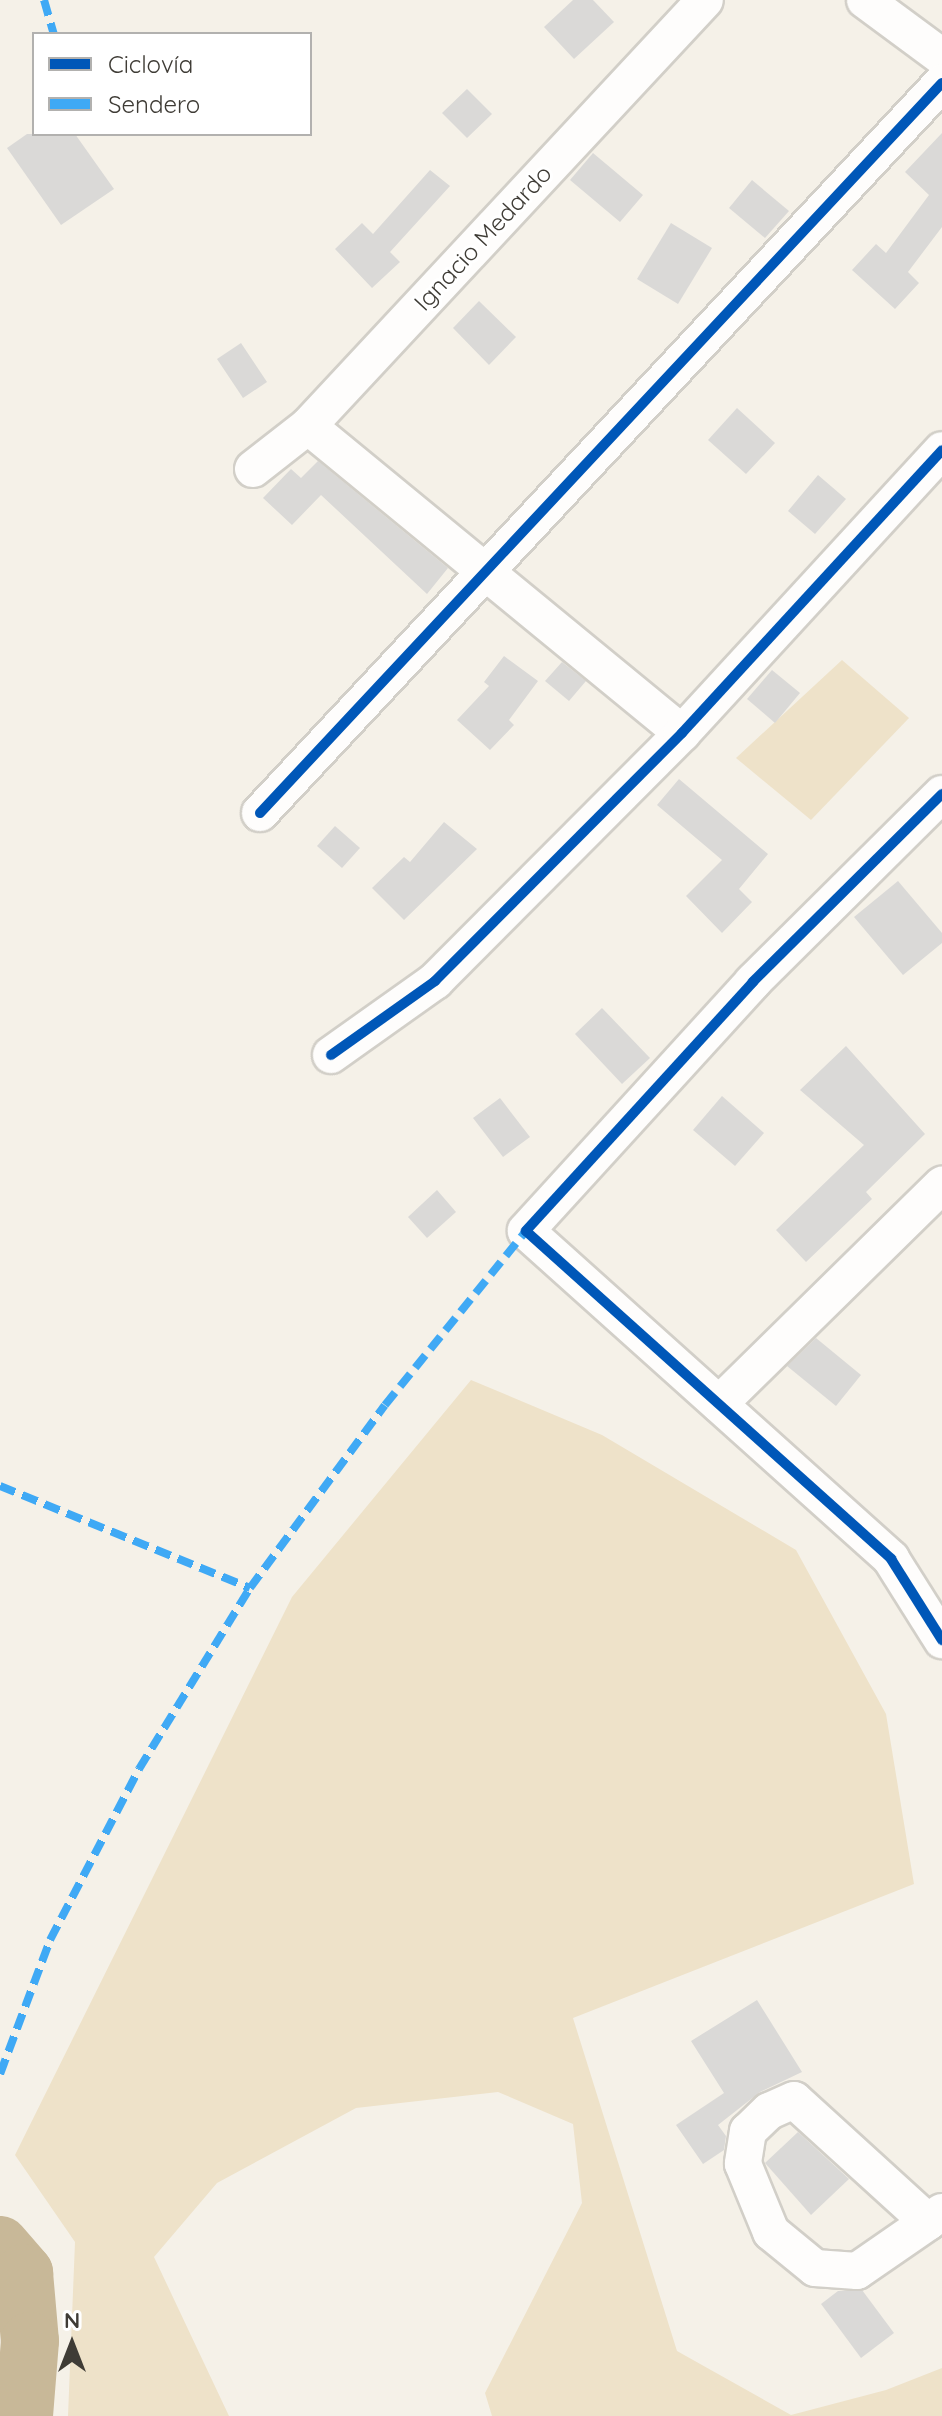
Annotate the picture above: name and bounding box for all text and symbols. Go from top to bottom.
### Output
legend [32,32,312,136]
text: Ciclovía [108,49,193,79]
text: Sendero [108,89,200,119]
street label: Ignacio Medardo [408,159,558,317]
north arrow [32,2304,112,2384]
text: N [64,2306,80,2334]

